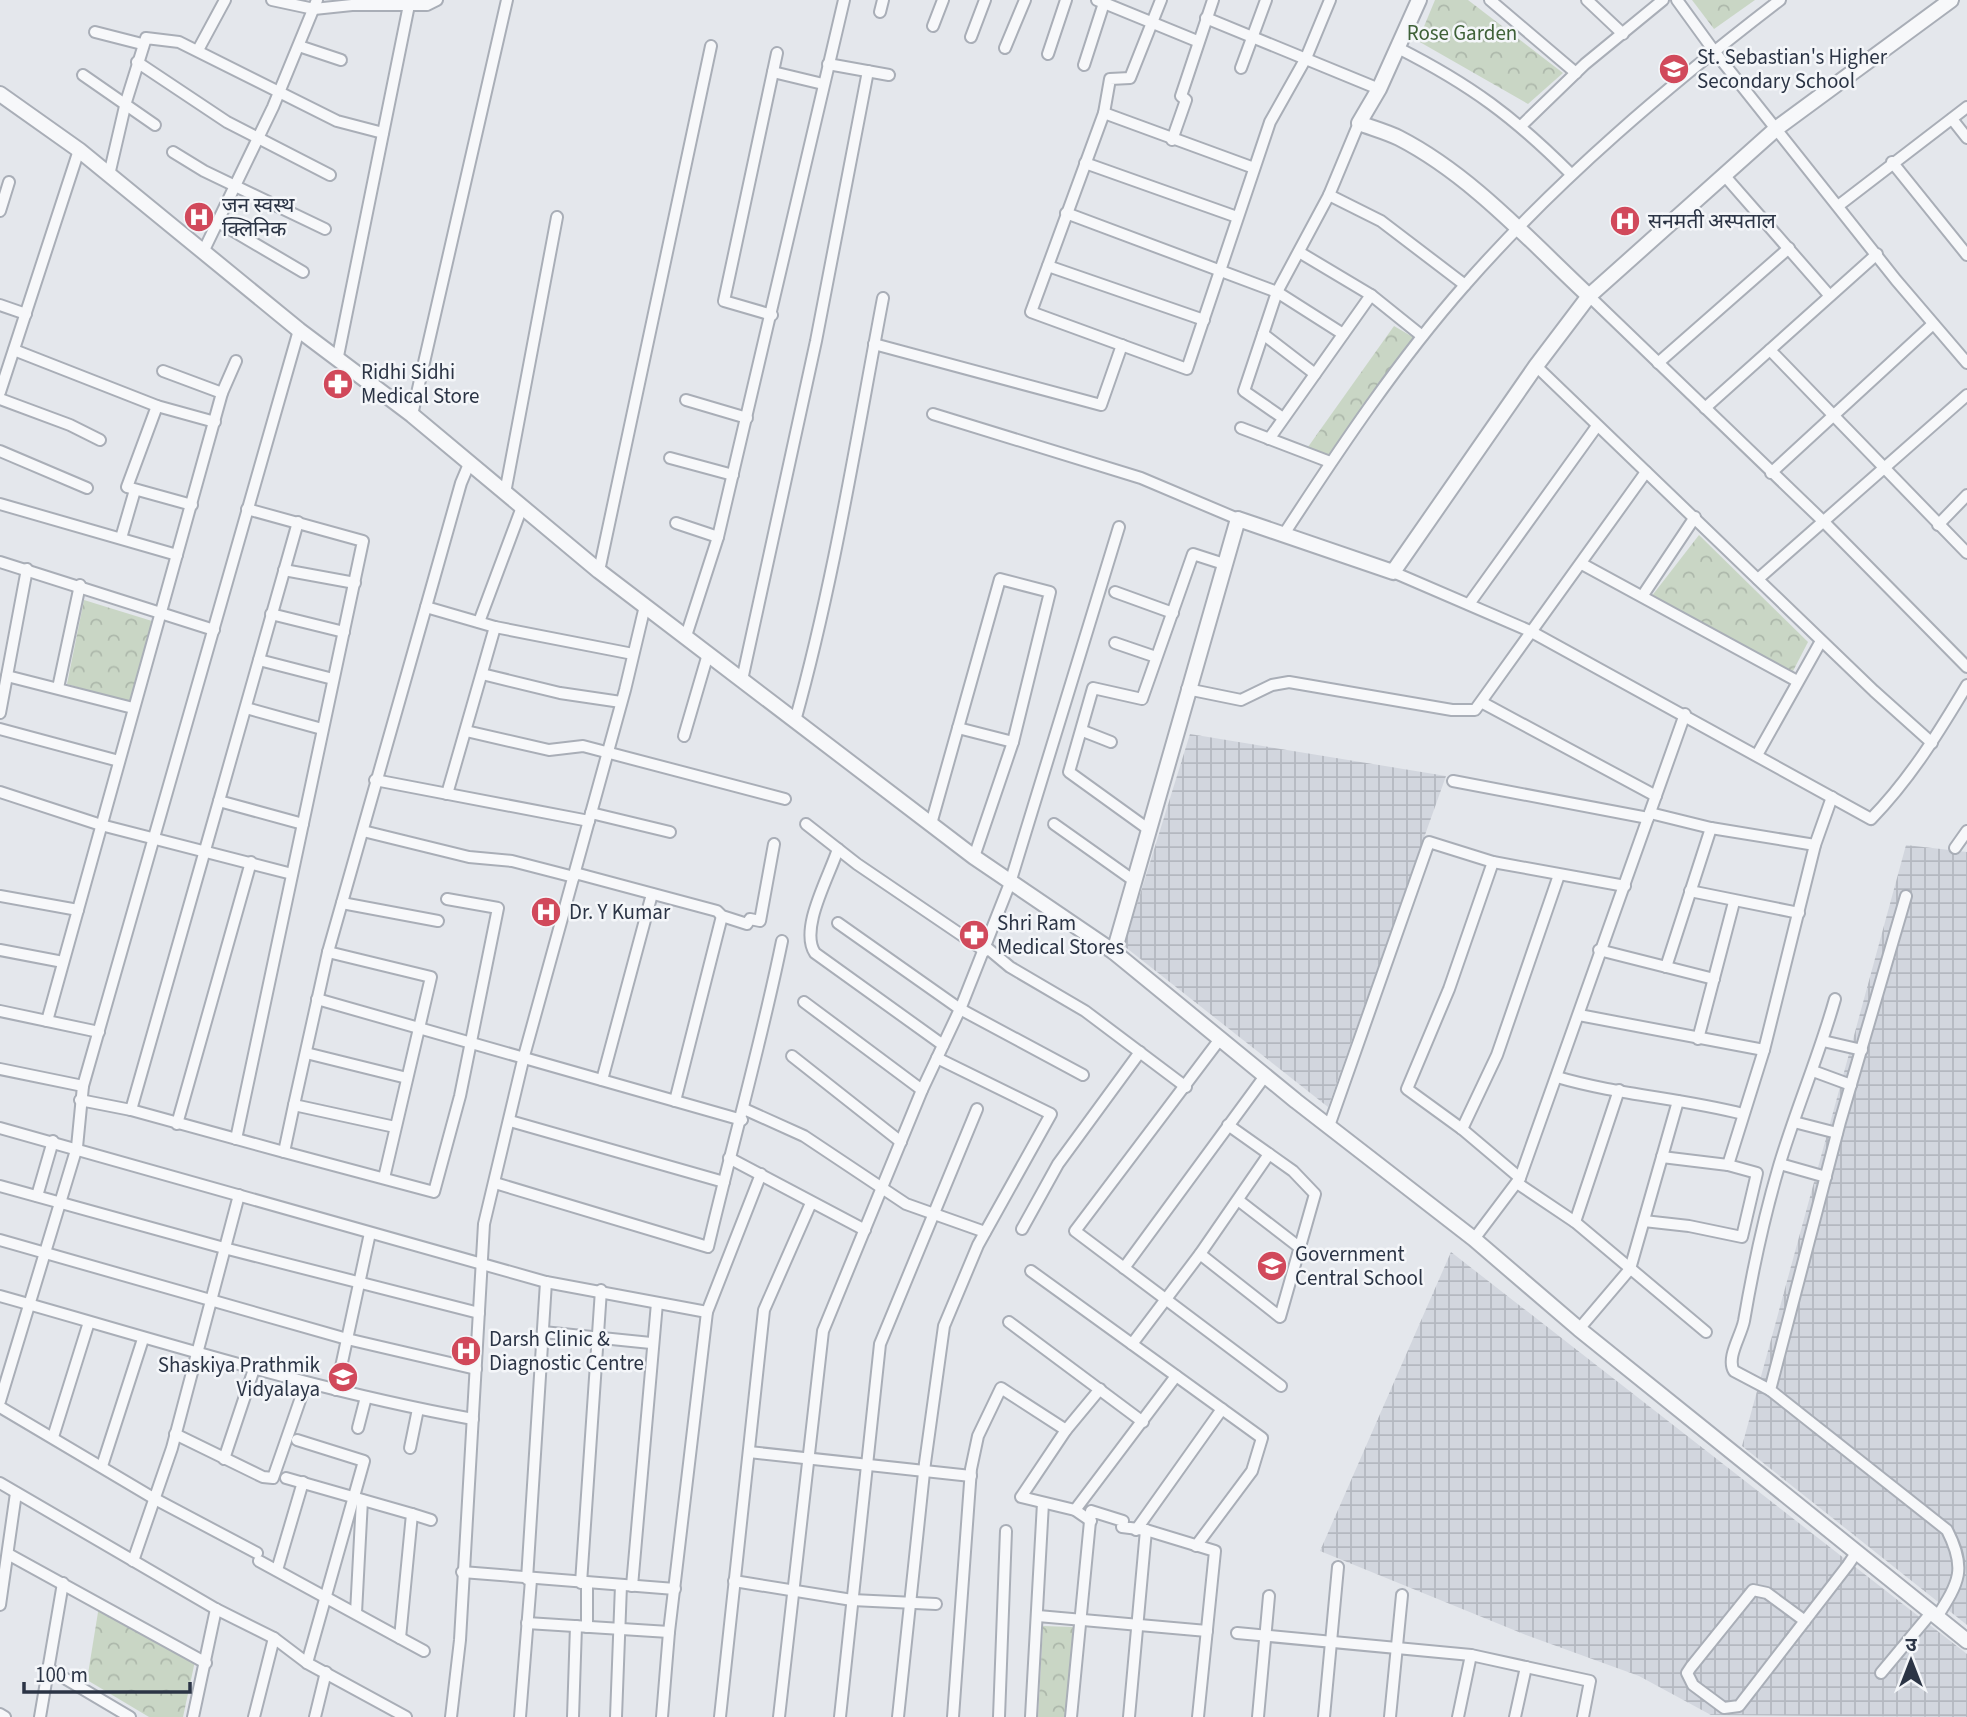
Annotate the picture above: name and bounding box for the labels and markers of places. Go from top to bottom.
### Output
place label: St. Sebastian's Higher Secondary School [1697,42,1888,96]
school or university icon: St. Sebastian's Higher Secondary School [1657,52,1691,86]
place label: जन स्वस्थ क्लिनिक [222,190,295,244]
hospital icon: जन स्वस्थ क्लिनिक [182,200,216,234]
hospital icon: सनमती अस्पताल [1608,204,1642,238]
place label: सनमती अस्पताल [1648,206,1777,236]
place label: Ridhi Sidhi Medical Store [361,357,479,411]
pharmacy icon: Ridhi Sidhi Medical Store [321,367,355,401]
hospital icon: Dr. Y Kumar [529,895,563,929]
place label: Dr. Y Kumar [569,897,671,927]
place label: Shri Ram Medical Stores [997,908,1124,962]
pharmacy icon: Shri Ram Medical Stores [957,918,991,952]
place label: Government Central School [1295,1239,1423,1293]
school or university icon: Government Central School [1255,1249,1289,1283]
place label: Darsh Clinic & Diagnostic Centre [489,1324,644,1378]
hospital icon: Darsh Clinic & Diagnostic Centre [449,1334,483,1368]
place label: Shaskiya Prathmik Vidyalaya [158,1350,321,1404]
school or university icon: Shaskiya Prathmik Vidyalaya [326,1360,360,1394]

